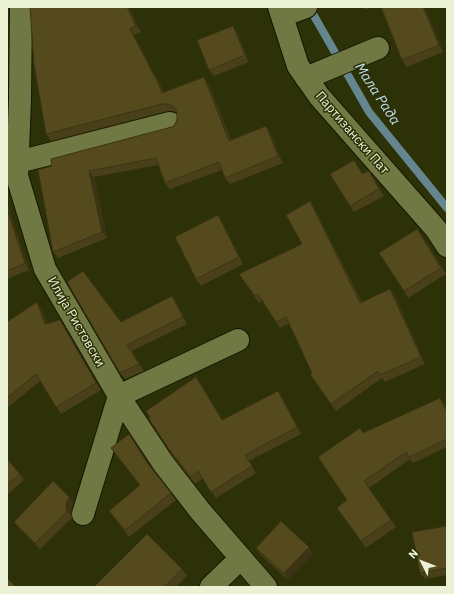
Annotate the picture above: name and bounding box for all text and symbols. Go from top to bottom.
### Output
water label: Мала Рада [351,60,403,128]
street label: Партизански Пат [312,88,392,178]
street label: Илија Ристовски [44,274,108,370]
north arrow [402,542,442,582]
text: N [405,546,421,562]

